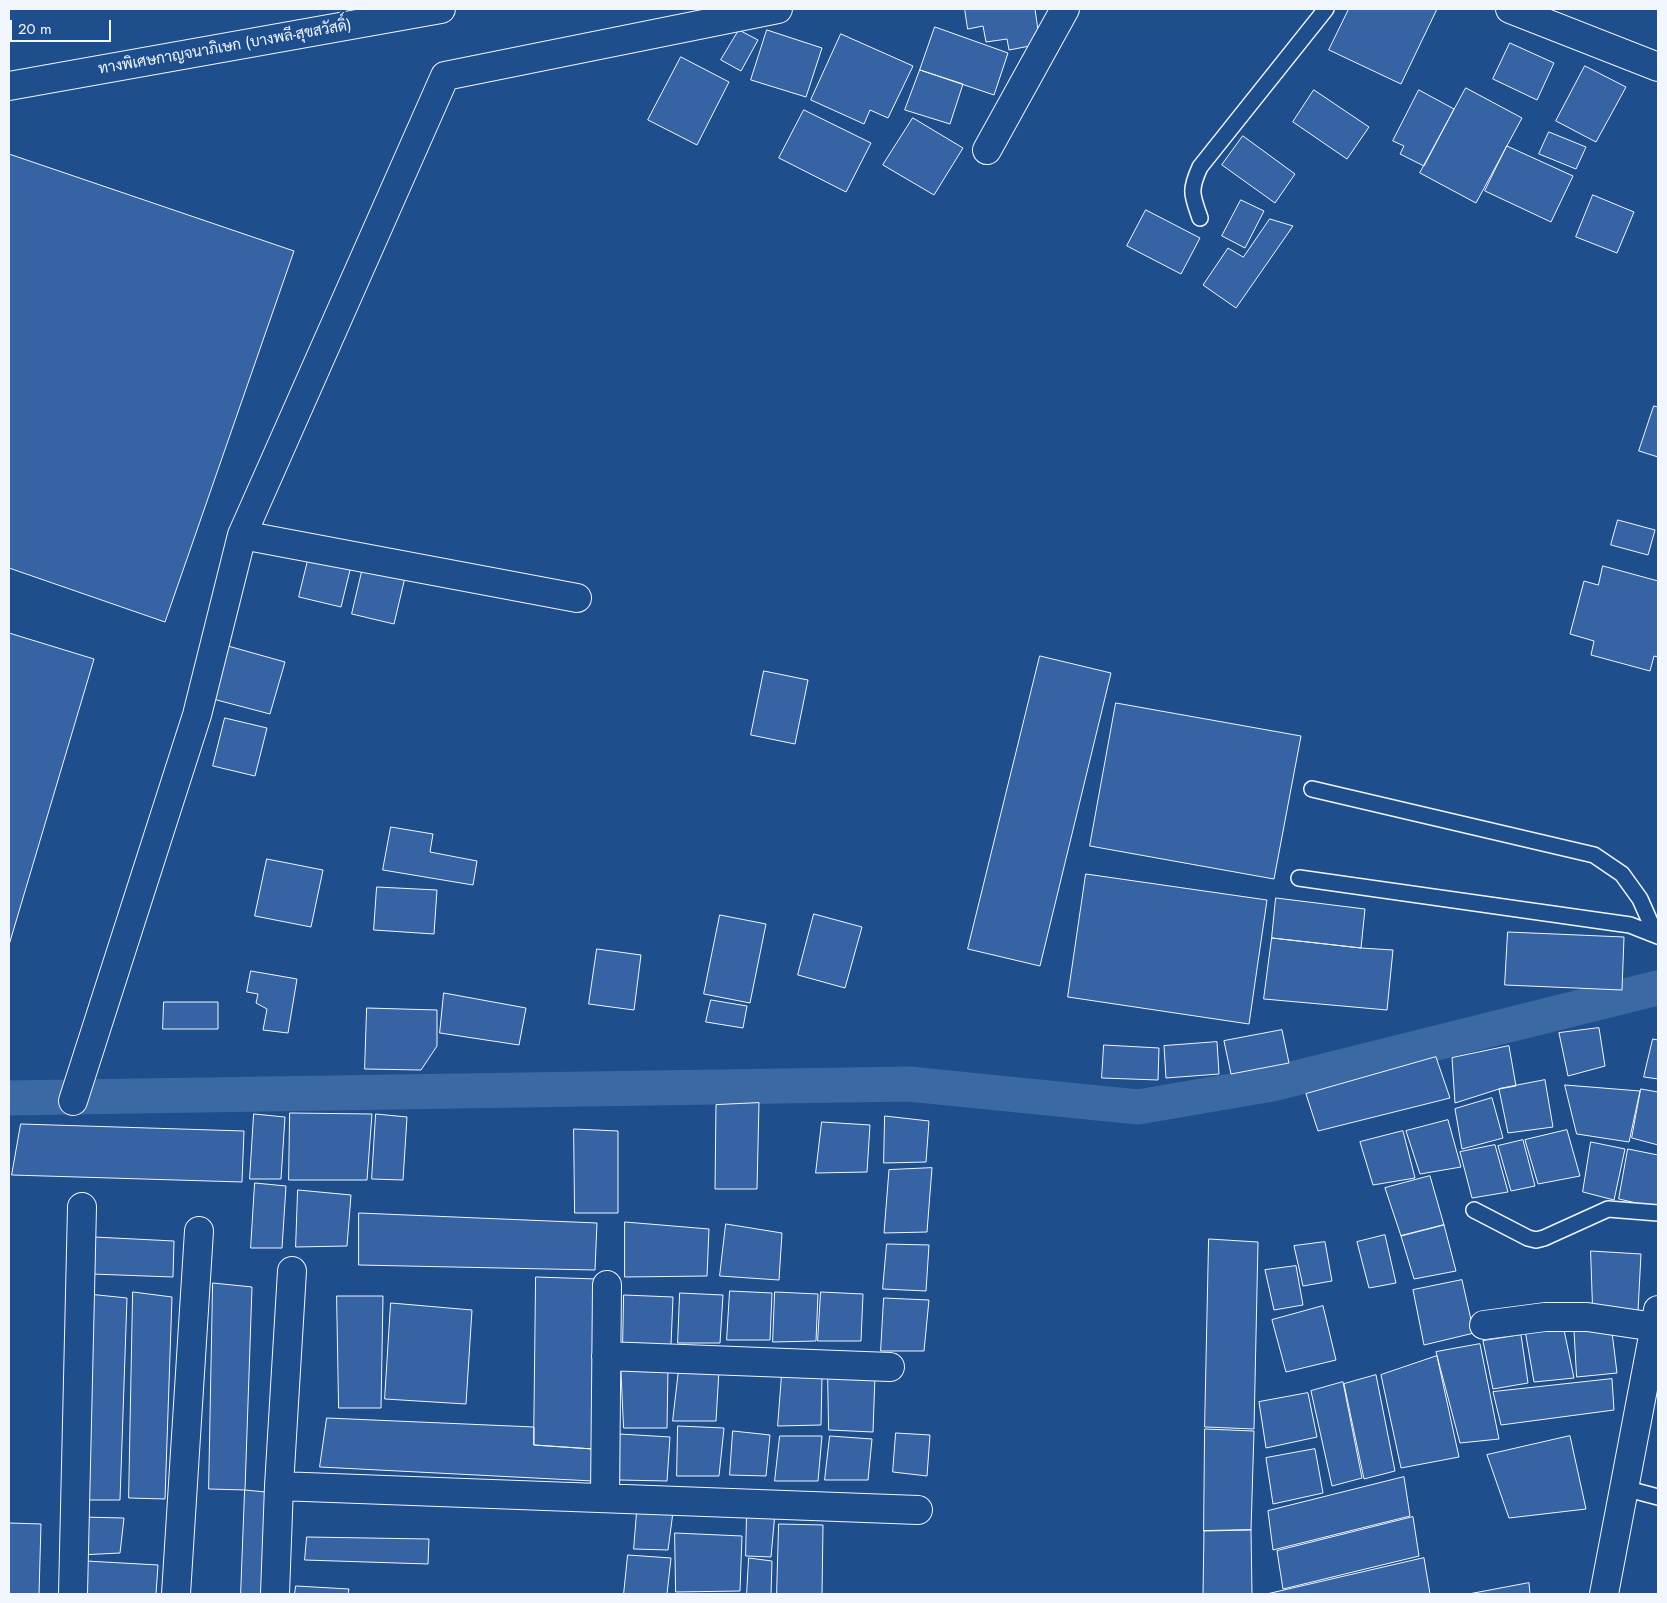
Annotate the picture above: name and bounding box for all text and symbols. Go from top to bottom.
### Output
scale bar [12,10,114,42]
street label: ทางพิเศษกาญจนาภิเษก (บางพลี-สุขสวัสดิ์) [97,17,353,79]
text: 20 m [18,18,52,40]

